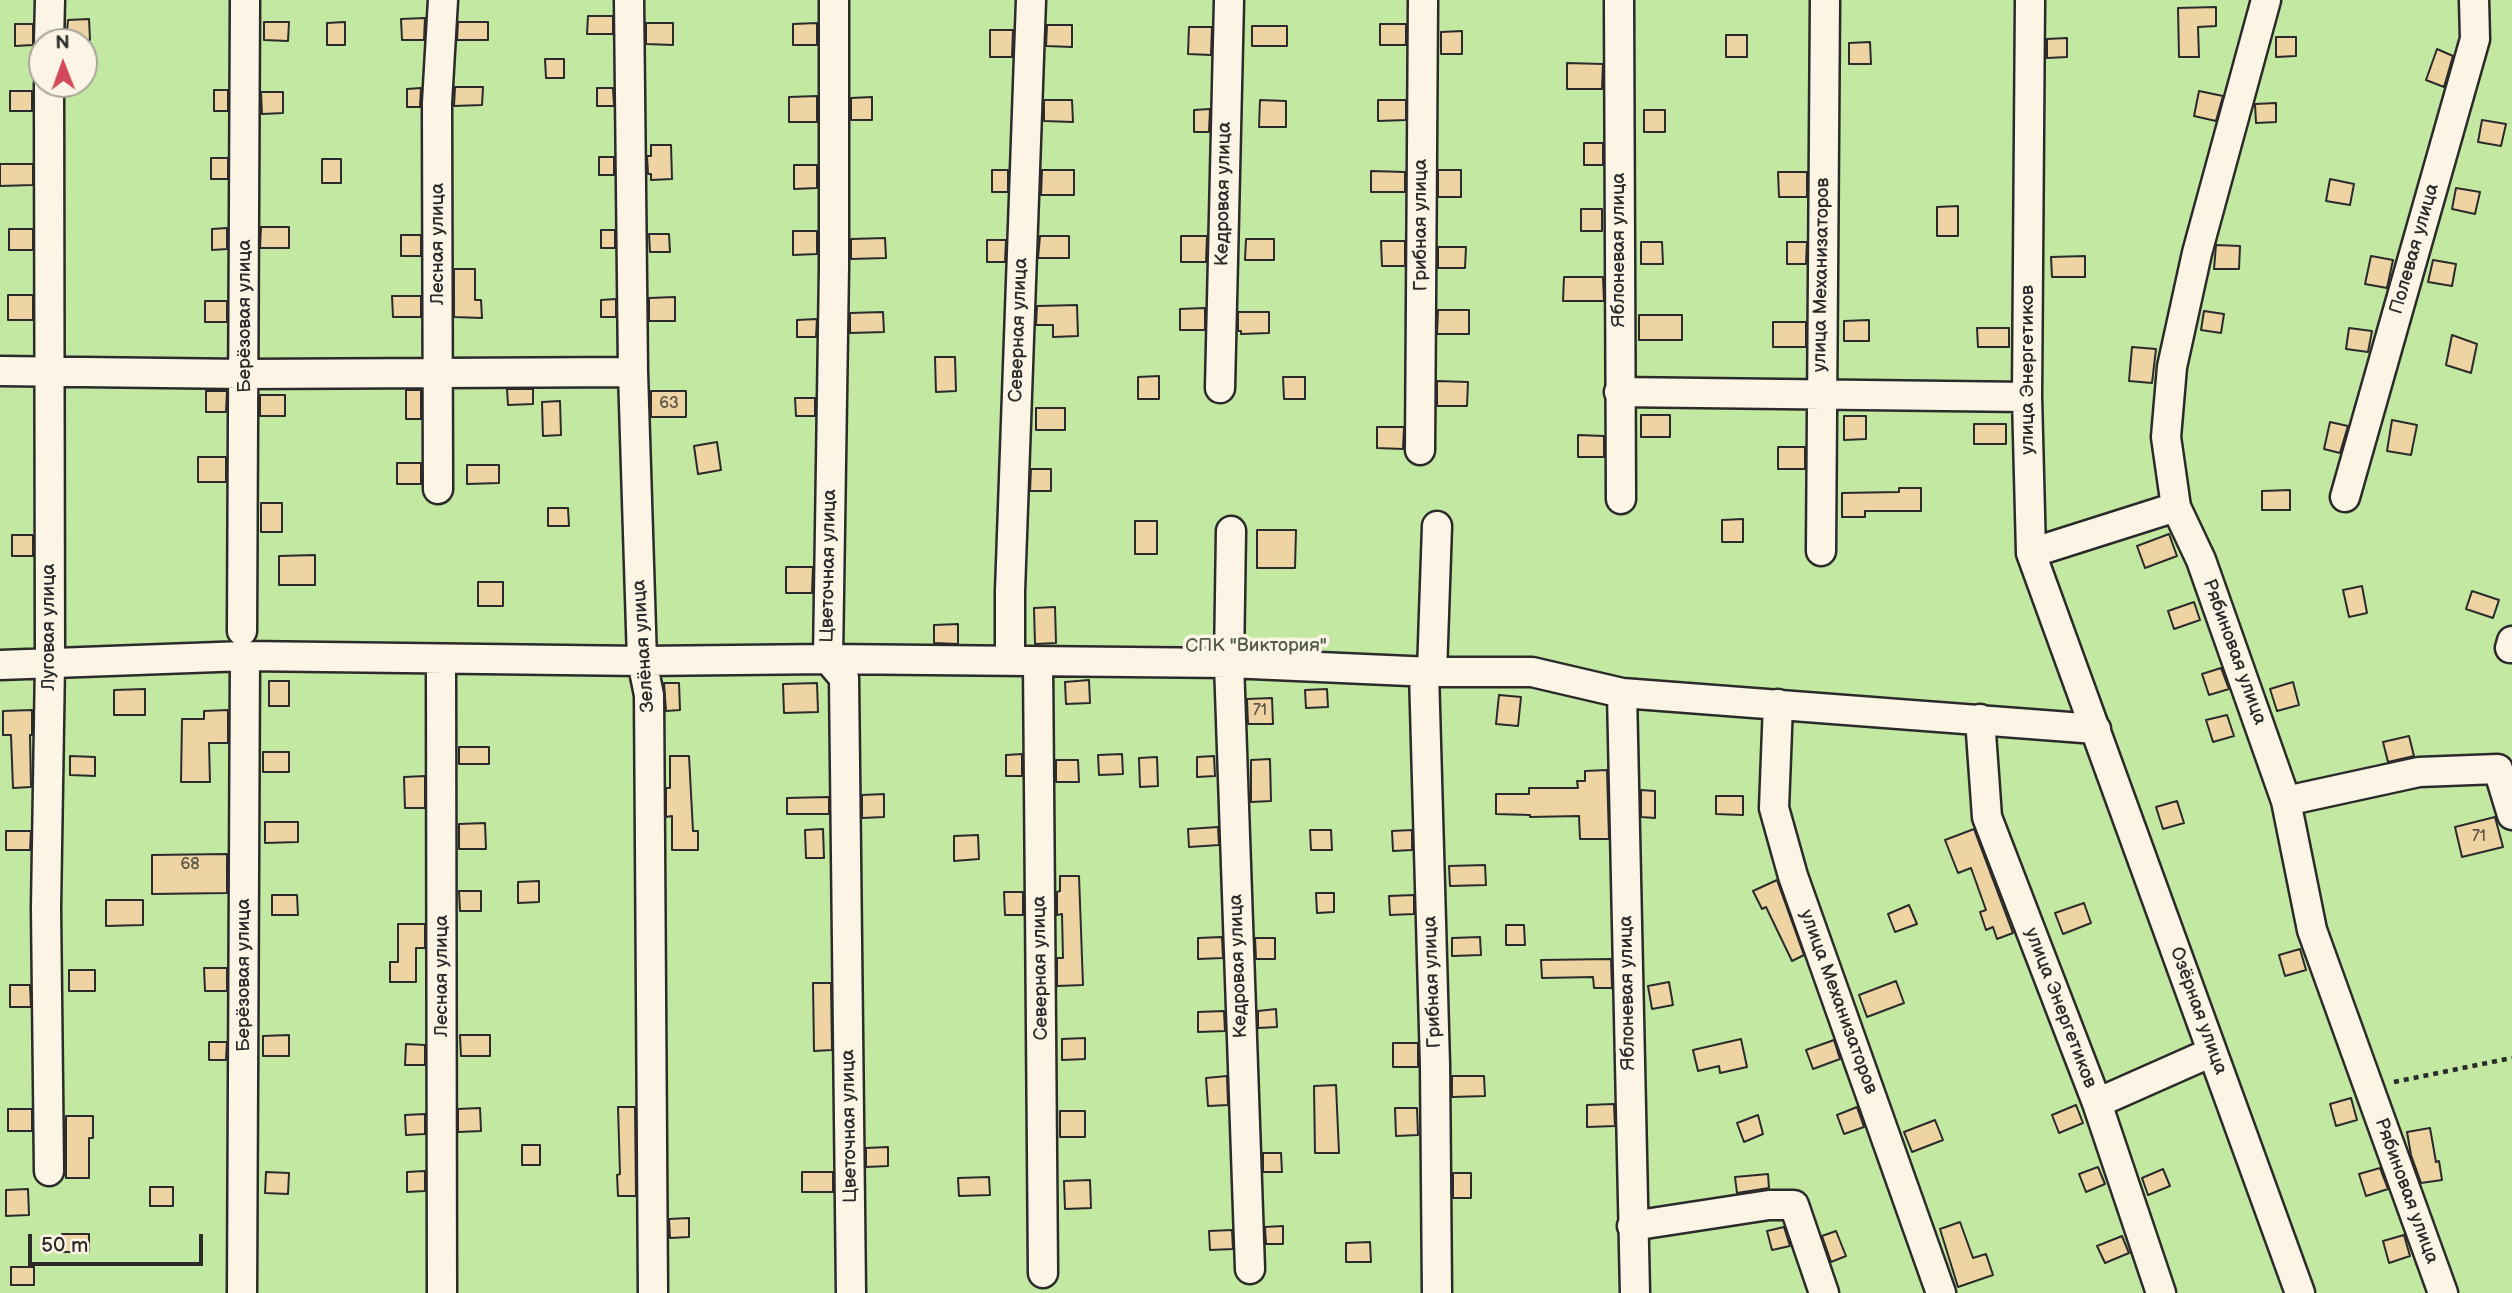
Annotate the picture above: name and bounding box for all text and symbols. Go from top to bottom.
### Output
north arrow [28,28,98,98]
text: N [55,32,70,55]
street label: Кедровая улица [1211,122,1237,266]
street label: Грибная улица [1410,159,1432,291]
street label: Яблоневая улица [1608,172,1630,328]
street label: улица Механизаторов [1809,178,1835,372]
street label: Полевая улица [2385,181,2445,317]
street label: Лесная улица [427,183,449,305]
street label: Берёзовая улица [234,239,256,393]
street label: Северная улица [1005,257,1033,403]
street label: улица Энергетиков [2017,285,2039,455]
house number: 63 [659,394,679,414]
street label: Цветочная улица [816,489,842,643]
street label: Луговая улица [38,563,60,691]
street label: Рябиновая улица [2197,576,2271,728]
street label: Зелёная улица [628,579,660,713]
park label: СПК "Виктория" [1185,635,1327,657]
house number: 71 [1253,701,1267,721]
house number: 71 [2472,827,2486,847]
house number: 68 [180,855,200,875]
street label: Кедровая улица [1225,893,1253,1039]
street label: Северная улица [1028,895,1054,1041]
street label: Берёзовая улица [233,898,255,1052]
street label: улица Механизаторов [1794,907,1882,1097]
street label: Лесная улица [431,915,453,1037]
street label: Грибная улица [1419,915,1447,1049]
street label: Яблоневая улица [1615,915,1641,1071]
street label: улица Энергетиков [2019,925,2101,1091]
street label: Озёрная улица [2164,944,2232,1078]
street label: Цветочная улица [837,1049,863,1203]
street label: Рябиновая улица [2369,1115,2443,1267]
scale bar [32,1220,206,1264]
text: 50 m [41,1233,88,1258]

